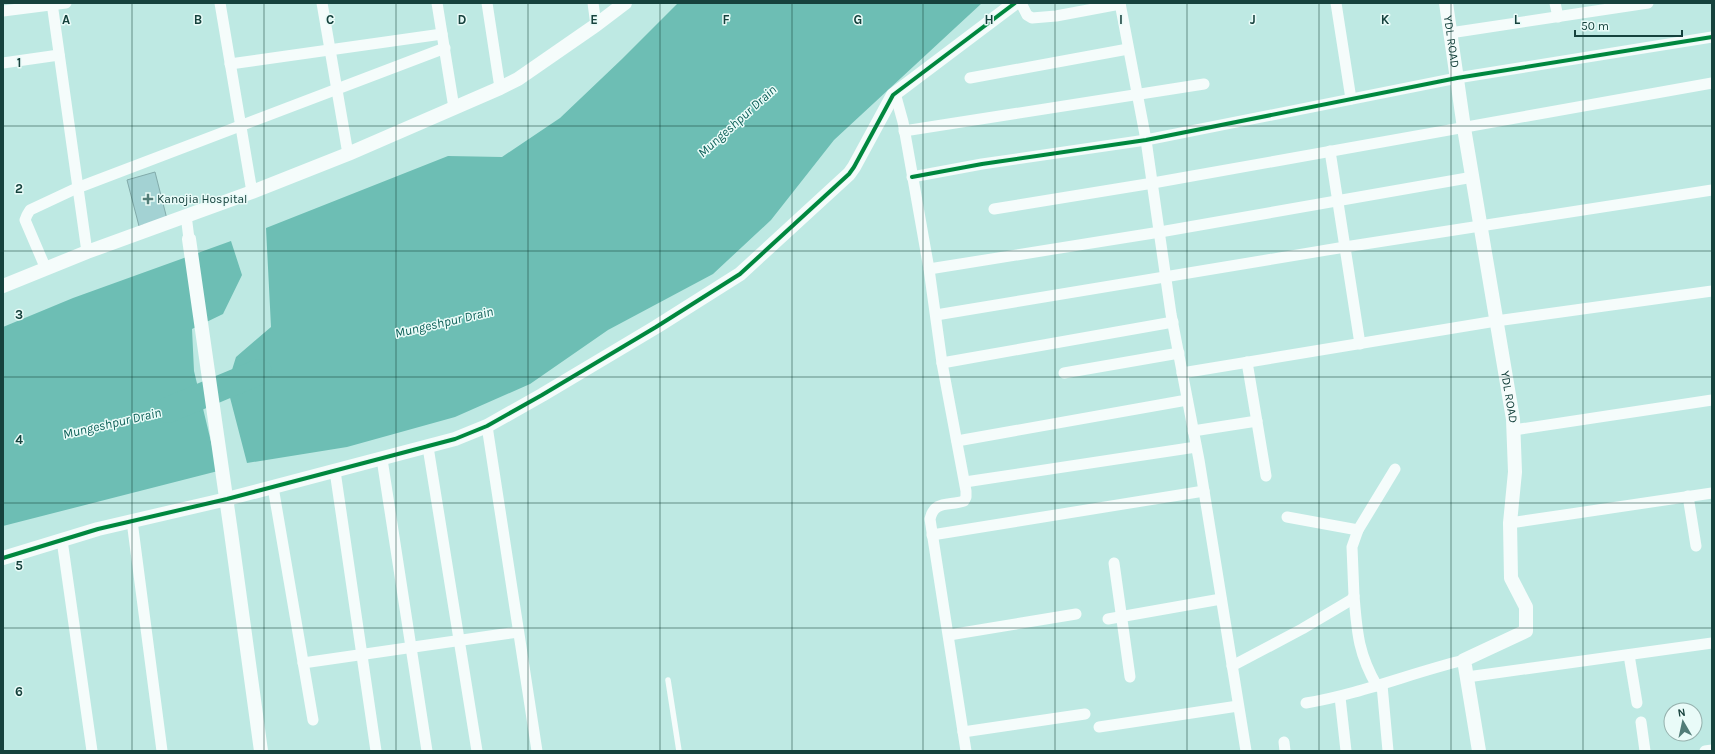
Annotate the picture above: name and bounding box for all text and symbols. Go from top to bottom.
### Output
text: A [62,12,70,27]
text: B [194,12,202,27]
text: C [326,12,334,27]
text: D [458,12,467,27]
text: E [590,12,598,27]
text: F [722,12,730,27]
text: G [854,12,862,27]
text: H [984,12,994,27]
text: I [1119,12,1123,27]
text: J [1250,12,1256,27]
text: K [1381,12,1390,27]
text: L [1514,12,1521,27]
scale bar [1575,12,1682,38]
street label: YDL ROAD [1441,14,1462,69]
text: 50 m [1581,19,1609,33]
text: 1 [17,55,21,70]
water label: Mungeshpur Drain [695,82,779,160]
text: 2 [15,181,23,196]
place label: Kanojia Hospital [157,192,247,206]
marker: Kanojia Hospital [142,193,154,205]
water label: Mungeshpur Drain [393,303,495,341]
text: 3 [15,307,23,322]
street label: YDL ROAD [1498,370,1520,423]
water label: Mungeshpur Drain [61,404,163,442]
text: 4 [15,432,23,447]
text: 5 [15,558,23,573]
text: 6 [15,684,23,699]
north arrow [1663,702,1703,742]
text: N [1677,706,1686,720]

